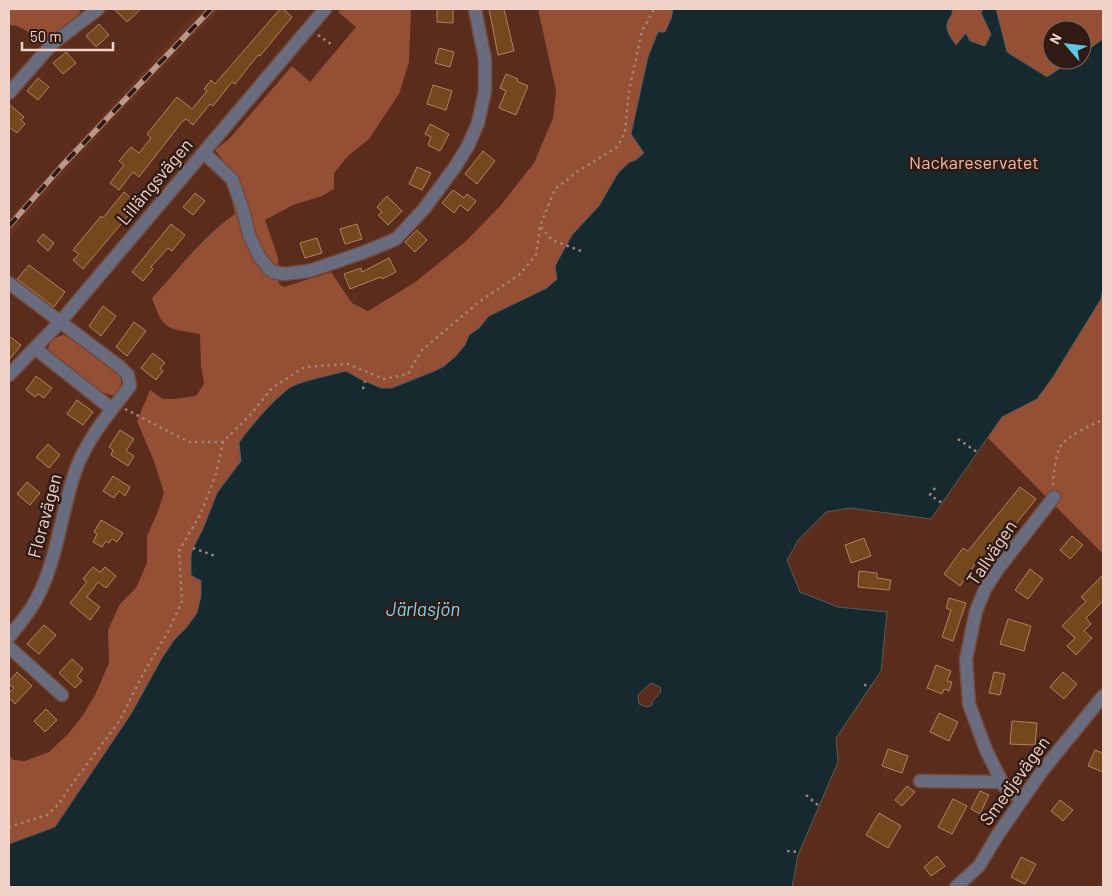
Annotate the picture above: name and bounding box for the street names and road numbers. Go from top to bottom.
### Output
street label: Lillängsvägen [112,134,197,229]
street label: Floravägen [22,471,66,560]
street label: Tallvägen [961,516,1021,589]
street label: Smedjevägen [974,732,1054,829]

